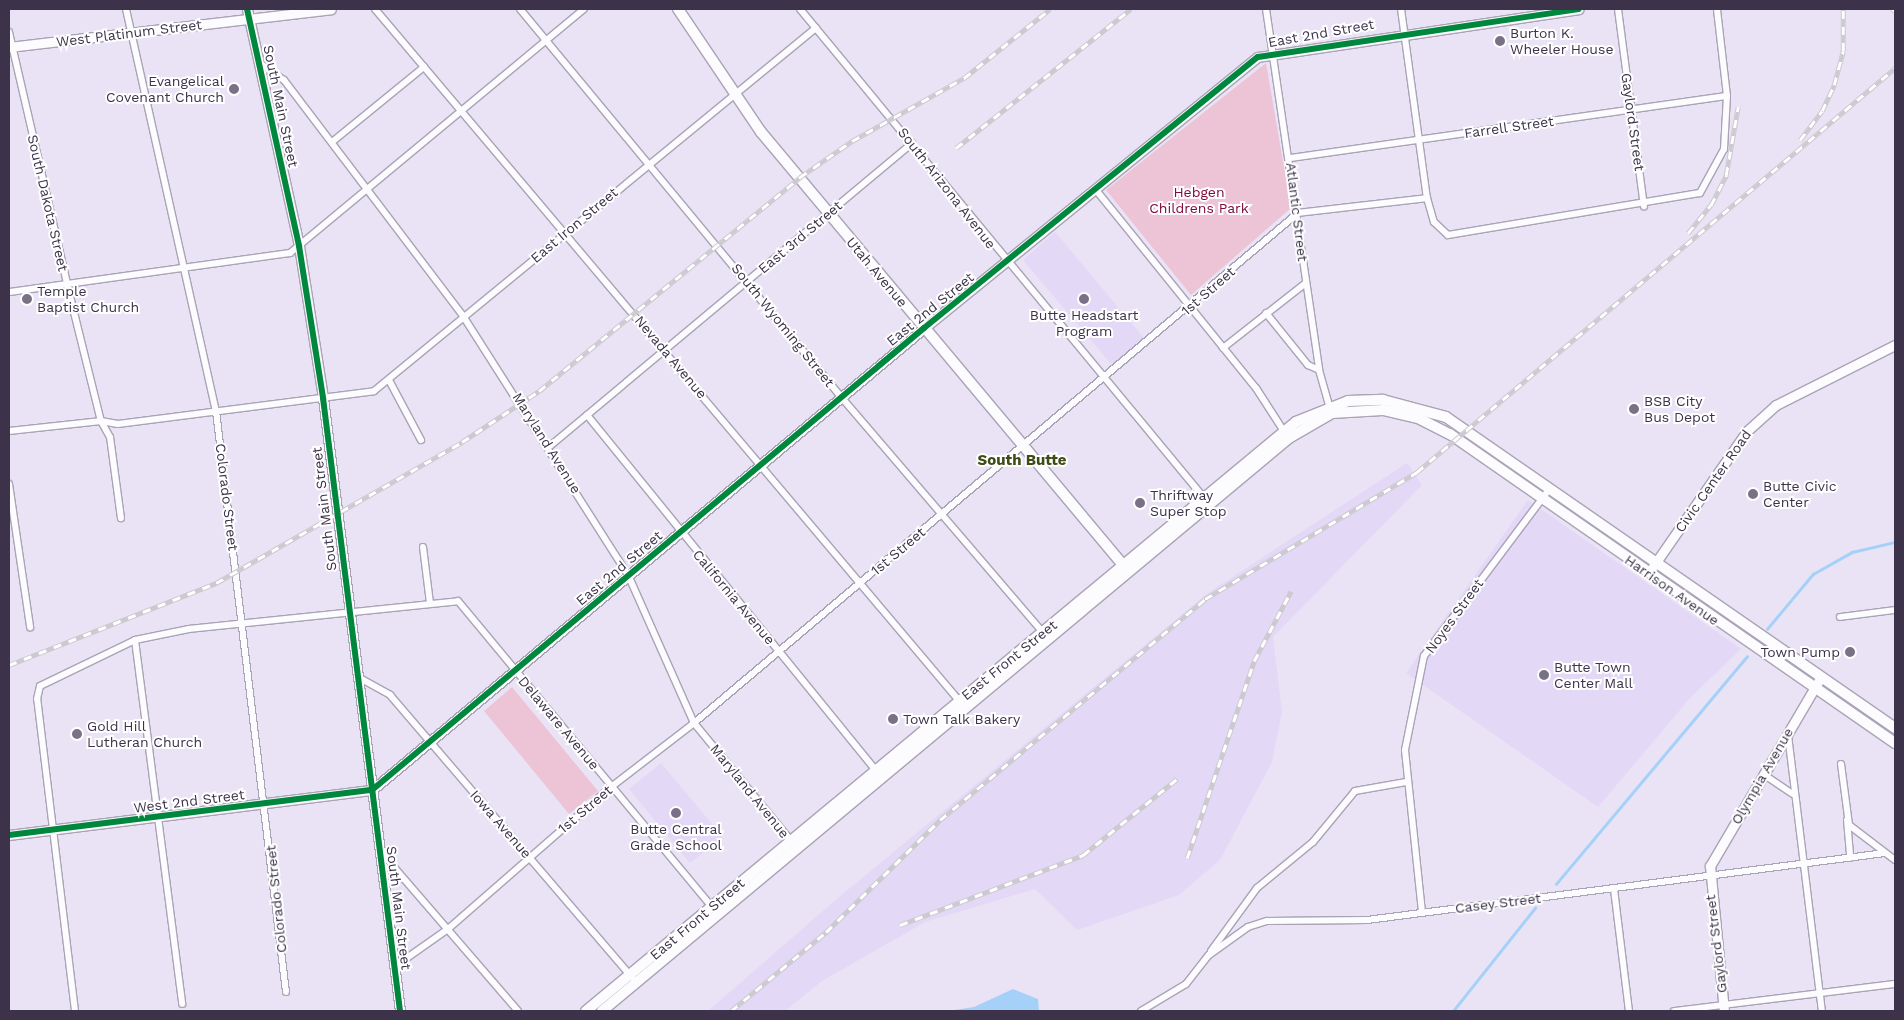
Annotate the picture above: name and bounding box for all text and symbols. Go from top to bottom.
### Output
street label: East 2nd Street [1267,15,1375,51]
street label: West Platinum Street [55,16,203,50]
place label: Burton K. Wheeler House [1510,25,1614,58]
marker: Burton K. Wheeler House [1494,35,1506,47]
street label: South Main Street [260,43,302,169]
street label: Gaylord Street [1618,72,1648,172]
place label: Evangelical Covenant Church [106,73,224,105]
marker: Evangelical Covenant Church [228,83,240,95]
street label: Farrell Street [1463,112,1555,142]
street label: South Arizona Avenue [894,123,1000,253]
street label: South Dakota Street [24,133,72,273]
street label: Atlantic Street [1283,161,1311,263]
street label: East Iron Street [527,184,621,266]
park label: Hebgen Childrens Park [1149,184,1249,216]
street label: East 3rd Street [755,197,845,277]
street label: Utah Avenue [843,233,911,311]
street label: South Wyoming Street [728,260,838,390]
street label: 1st Street [1178,263,1238,319]
street label: East 2nd Street [883,269,977,349]
place label: Temple Baptist Church [37,283,139,316]
marker: Temple Baptist Church [21,293,33,305]
marker: Butte Headstart Program [1078,293,1090,305]
place label: Butte Headstart Program [1030,307,1138,340]
street label: Nevada Avenue [631,312,711,402]
street label: Maryland Avenue [509,389,585,497]
place label: BSB City Bus Depot [1644,393,1715,426]
marker: BSB City Bus Depot [1628,403,1640,415]
street label: Civic Center Road [1671,426,1755,536]
street label: Colorado Street [212,442,242,552]
street label: South Main Street [308,446,340,572]
district label: South Butte [977,452,1067,470]
place label: Butte Civic Center [1763,478,1837,511]
place label: Thriftway Super Stop [1150,487,1227,520]
marker: Butte Civic Center [1747,488,1759,500]
marker: Thriftway Super Stop [1134,497,1146,509]
street label: 1st Street [867,523,929,579]
street label: East 2nd Street [572,527,666,609]
street label: California Avenue [689,546,779,648]
street label: Harrison Avenue [1621,551,1723,629]
street label: Noyes Street [1421,575,1487,657]
street label: East Front Street [958,616,1060,704]
place label: Town Pump [1760,644,1840,660]
marker: Town Pump [1844,646,1856,658]
place label: Butte Town Center Mall [1554,659,1633,692]
marker: Butte Town Center Mall [1538,669,1550,681]
street label: Delaware Avenue [515,673,603,773]
place label: Town Talk Bakery [903,711,1021,727]
marker: Town Talk Bakery [887,713,899,725]
place label: Gold Hill Lutheran Church [87,718,202,750]
street label: Olympia Avenue [1727,724,1797,828]
marker: Gold Hill Lutheran Church [71,728,83,740]
street label: Maryland Avenue [707,740,793,842]
street label: 1st Street [554,781,616,837]
street label: West 2nd Street [133,786,245,816]
street label: Iowa Avenue [466,786,536,862]
marker: Butte Central Grade School [670,807,682,819]
place label: Butte Central Grade School [630,821,722,854]
street label: Colorado Street [262,844,290,954]
street label: South Main Street [383,845,415,971]
street label: East Front Street [646,875,748,963]
street label: Casey Street [1454,889,1542,917]
street label: Gaylord Street [1702,894,1730,994]

